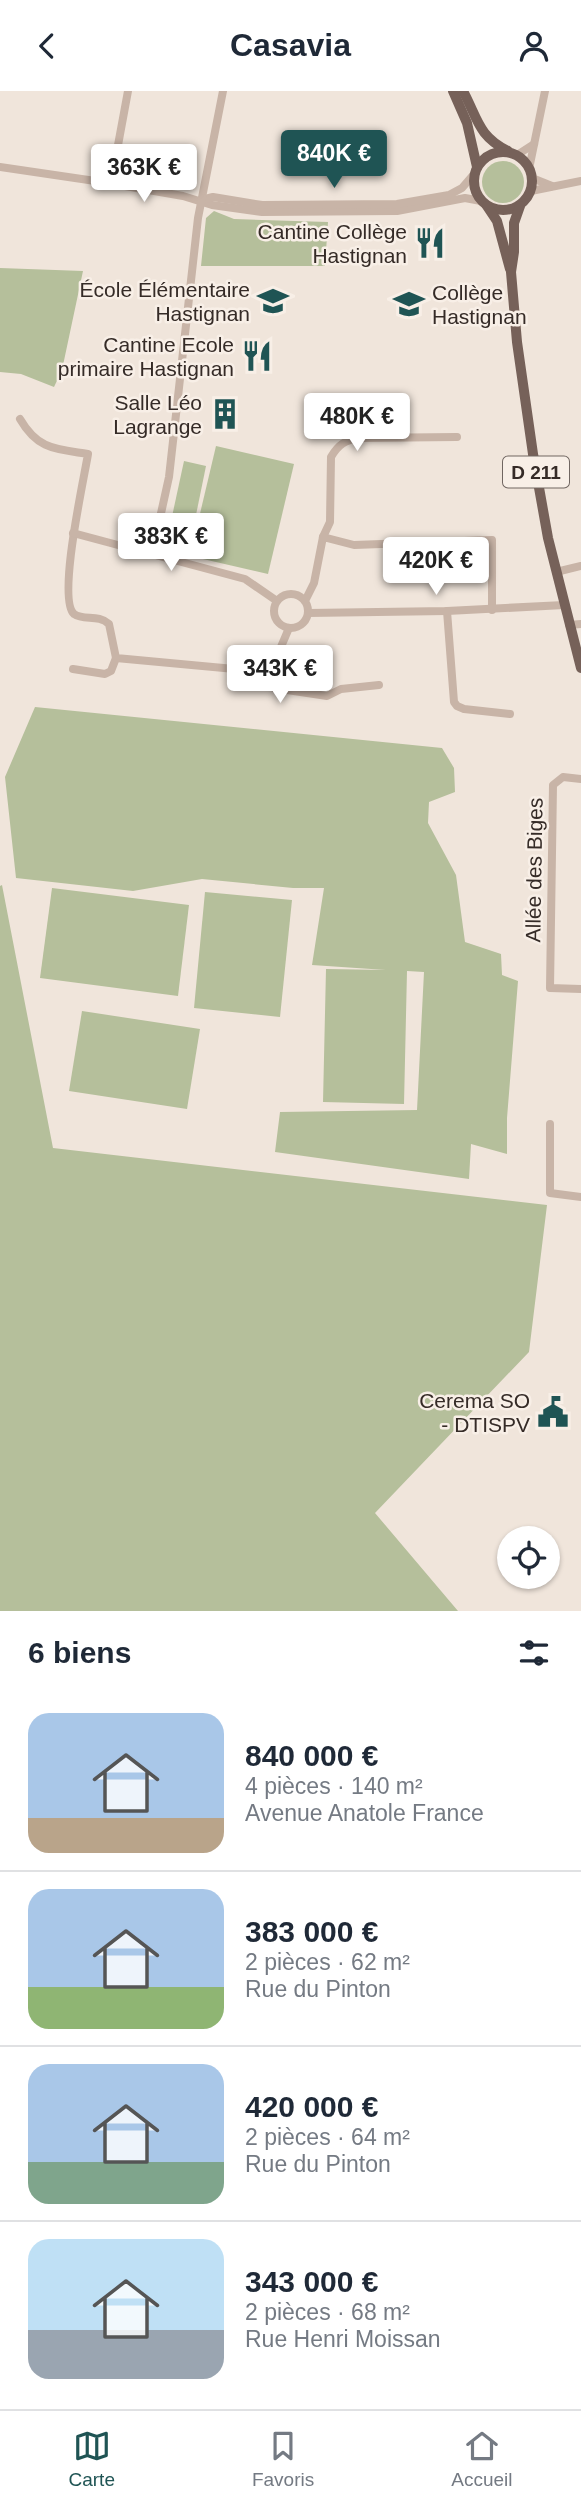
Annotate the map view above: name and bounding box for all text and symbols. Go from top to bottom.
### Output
icon: back [28,27,66,65]
text: Casavia [230,27,351,63]
icon: person [515,27,553,65]
pin: 840K € [277,131,391,190]
text: 840K € [297,140,371,166]
pin: 363K € [87,145,201,204]
text: 363K € [107,154,181,180]
place label: Cantine Collège Hastignan [258,220,407,267]
restaurant icon: Cantine Collège Hastignan [413,226,447,260]
place label: École Élémentaire Hastignan [80,278,250,325]
place label: Collège Hastignan [432,281,527,328]
school or university icon: École Élémentaire Hastignan [256,284,290,318]
school or university icon: Collège Hastignan [392,287,426,321]
place label: Cantine Ecole primaire Hastignan [58,333,234,380]
restaurant icon: Cantine Ecole primaire Hastignan [240,339,274,373]
place label: Salle Léo Lagrange [113,391,202,438]
pin: 480K € [300,393,414,453]
building icon: Salle Léo Lagrange [208,397,242,431]
text: 480K € [320,403,394,429]
road number: D 211 [503,457,569,487]
pin: 383K € [114,513,228,573]
text: 383K € [134,523,208,549]
pin: 420K € [379,538,493,597]
text: 420K € [399,547,473,573]
pin: 343K € [223,645,337,705]
text: 343K € [243,655,317,681]
street label: Allée des Biges [521,797,547,943]
place label: Cerema SO - DTISPV [419,1389,530,1436]
public building icon: Cerema SO - DTISPV [536,1395,570,1429]
map controls [497,1526,560,1589]
button: locate [497,1526,560,1589]
icon: filters [515,1634,553,1672]
text: 6 biens [28,1636,131,1669]
text: 840 000 € [245,1739,378,1772]
icon: home [84,1741,168,1825]
text: 4 pièces · 140 m² [245,1773,423,1799]
text: Avenue Anatole France [245,1800,484,1826]
text: 383 000 € [245,1915,378,1948]
icon: home [84,1917,168,2001]
text: 2 pièces · 62 m² [245,1949,410,1975]
text: Rue du Pinton [245,1976,391,2002]
text: 420 000 € [245,2090,378,2123]
icon: home [84,2092,168,2176]
text: 2 pièces · 64 m² [245,2124,410,2150]
text: Rue du Pinton [245,2151,391,2177]
text: 343 000 € [245,2265,378,2298]
icon: home [84,2267,168,2351]
text: 2 pièces · 68 m² [245,2299,410,2325]
text: Rue Henri Moissan [245,2326,441,2352]
tab: Carte [68,2427,115,2491]
tab: Favoris [252,2427,314,2491]
tab: Accueil [451,2427,512,2491]

